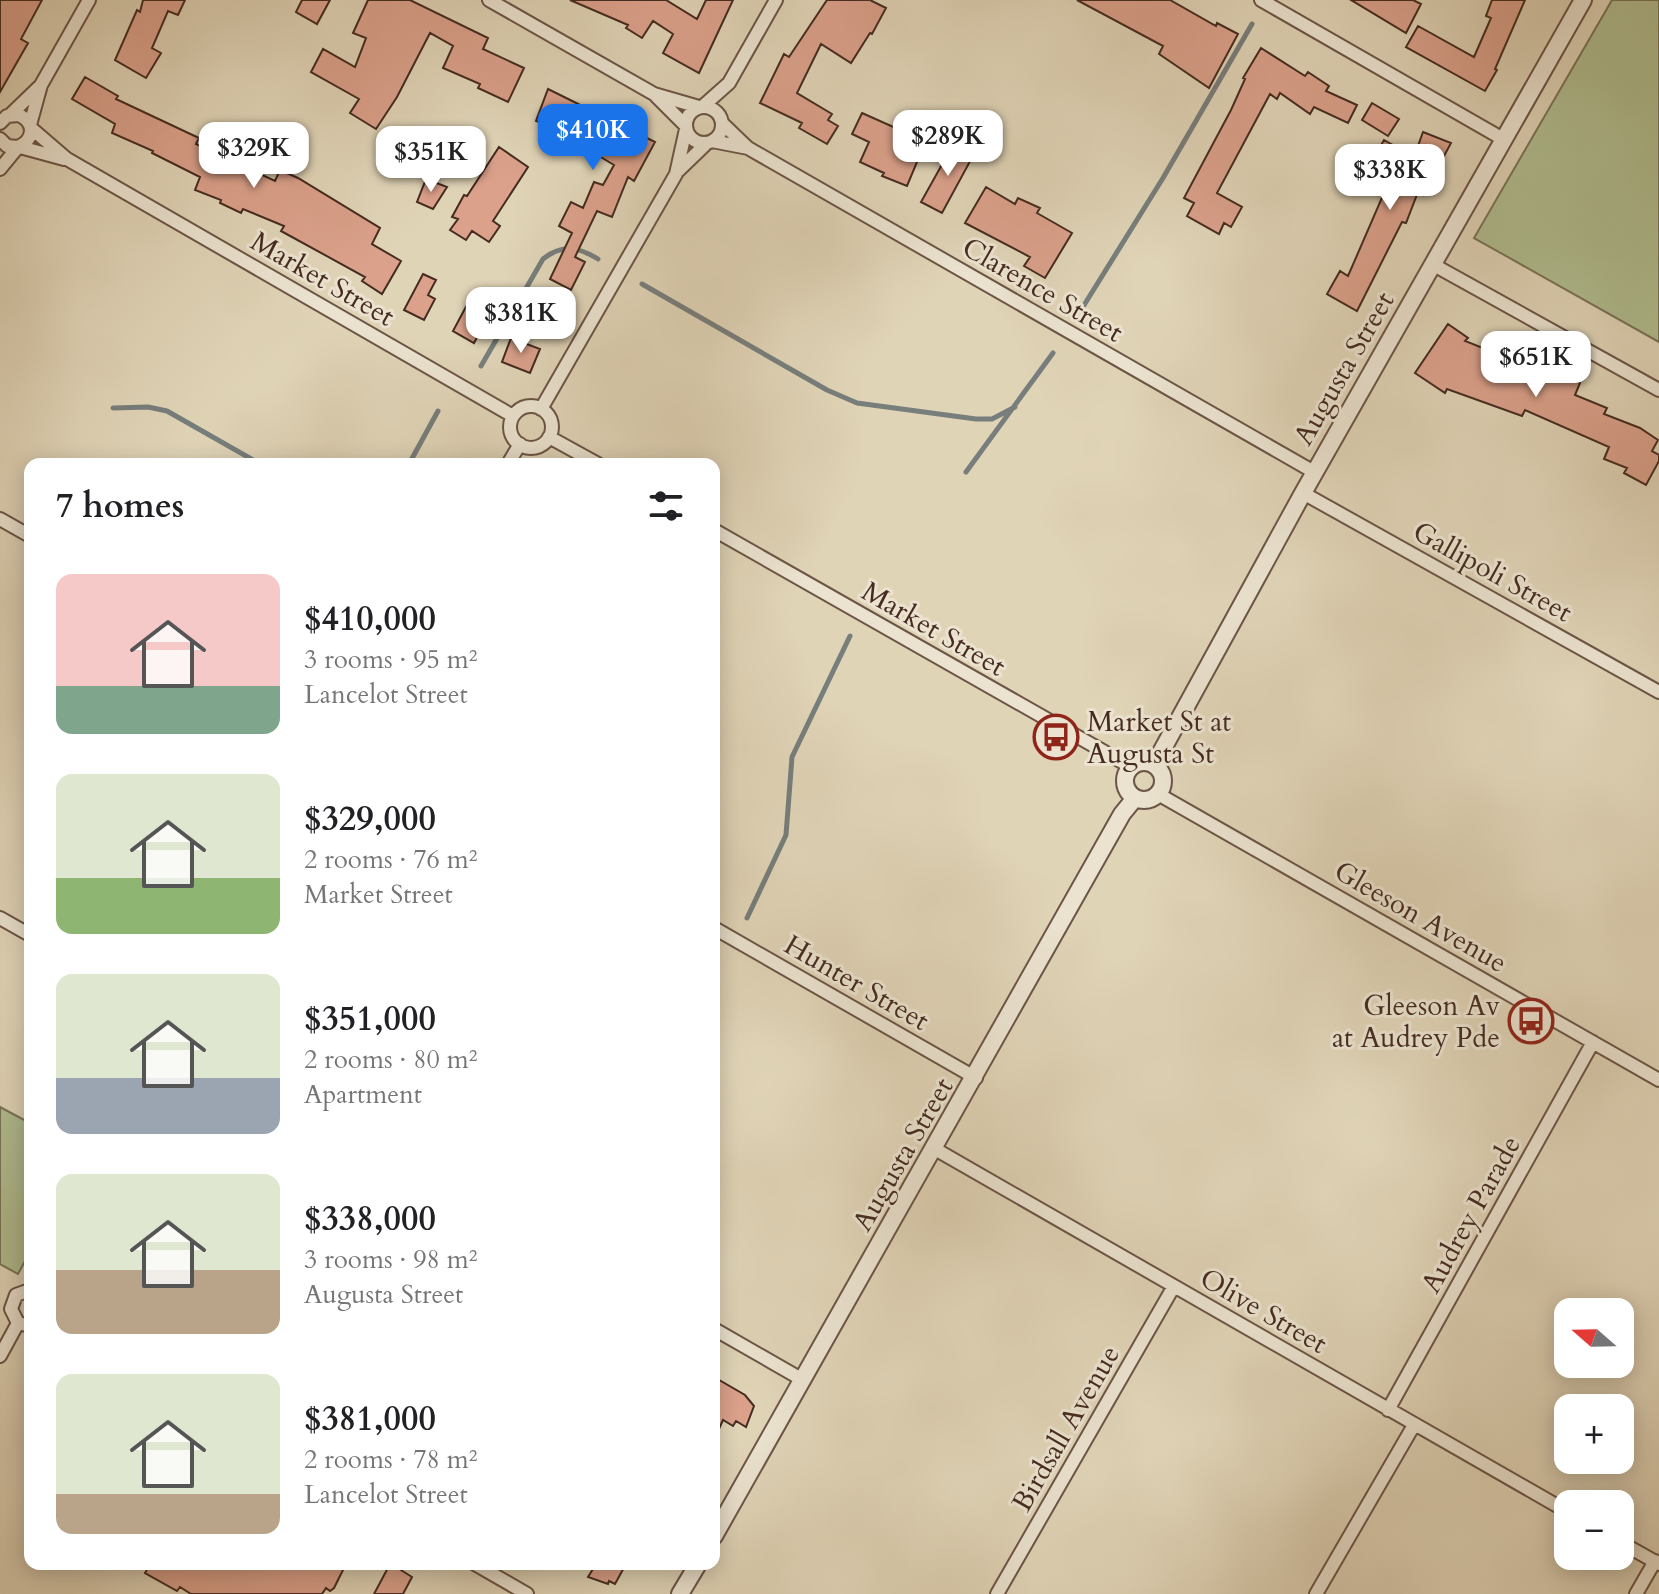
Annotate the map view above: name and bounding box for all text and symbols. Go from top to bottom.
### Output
pin: $410K [537,104,649,172]
pin: $289K [892,110,1004,178]
text: $410K [556,112,630,147]
text: $289K [911,118,985,153]
pin: $329K [198,122,310,190]
pin: $351K [375,126,487,194]
text: $329K [217,130,291,165]
text: $351K [394,134,468,169]
pin: $338K [1334,144,1446,212]
text: $338K [1353,152,1427,187]
street label: Market Street [244,222,401,335]
street label: Clarence Street [955,228,1130,351]
street label: Augusta Street [1285,285,1403,452]
pin: $381K [465,287,577,355]
text: $381K [484,295,558,330]
pin: $651K [1480,331,1592,399]
text: $651K [1499,339,1573,374]
text: 7 homes [56,483,184,529]
icon: filters [644,484,688,528]
street label: Gallipoli Street [1406,513,1579,631]
street label: Market Street [855,572,1012,685]
text: $410,000 [304,596,436,642]
icon: home [120,606,216,702]
text: 3 rooms · 95 m² [304,642,477,677]
text: Lancelot Street [304,677,468,712]
place label: Market St at Augusta St [1087,703,1231,773]
bus stop icon: Market St at Augusta St [1032,713,1080,761]
text: $329,000 [304,796,436,842]
icon: home [120,806,216,902]
text: 2 rooms · 76 m² [304,842,477,877]
street label: Gleeson Avenue [1327,852,1514,982]
text: Market Street [304,877,453,912]
street label: Hunter Street [777,926,936,1040]
place label: Gleeson Av at Audrey Pde [1332,987,1501,1057]
text: $351,000 [304,996,436,1042]
bus stop icon: Gleeson Av at Audrey Pde [1507,997,1555,1045]
icon: home [120,1006,216,1102]
text: 2 rooms · 80 m² [304,1042,477,1077]
street label: Augusta Street [844,1071,962,1238]
text: Apartment [304,1077,422,1112]
street label: Audrey Parade [1412,1129,1530,1300]
text: $338,000 [304,1196,436,1242]
icon: home [120,1206,216,1302]
text: 3 rooms · 98 m² [304,1242,477,1277]
street label: Olive Street [1193,1259,1334,1363]
text: Augusta Street [304,1277,463,1312]
north arrow [1554,1298,1634,1378]
map controls [1554,1298,1634,1570]
street label: Birdsall Avenue [1003,1338,1129,1519]
button: + [1554,1394,1634,1474]
text: $381,000 [304,1396,436,1442]
icon: home [120,1406,216,1502]
text: 2 rooms · 78 m² [304,1442,477,1477]
text: Lancelot Street [304,1477,468,1512]
button: − [1554,1490,1634,1570]

